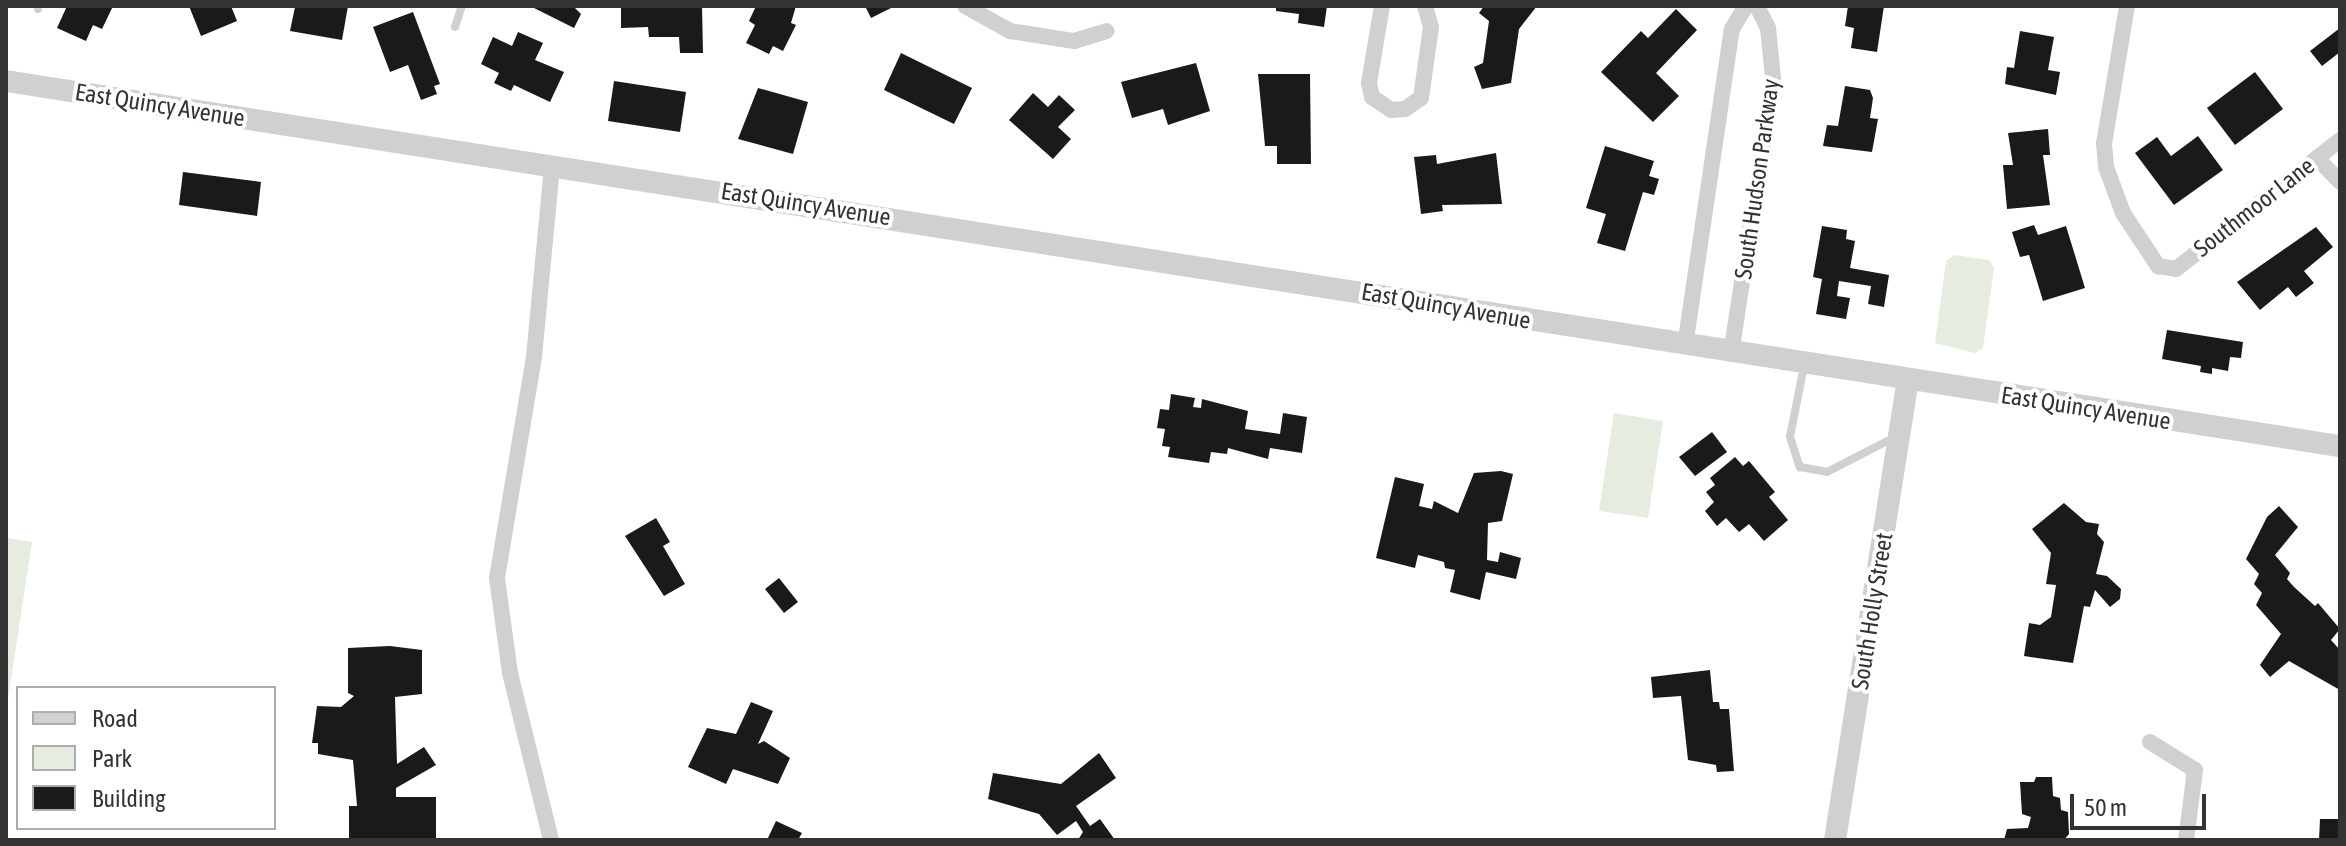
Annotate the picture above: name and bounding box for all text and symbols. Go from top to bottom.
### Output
street label: East Quincy Avenue [73,77,247,133]
street label: South Hudson Parkway [1729,77,1785,281]
street label: Southmoor Lane [2188,151,2320,263]
street label: East Quincy Avenue [719,176,893,232]
street label: East Quincy Avenue [1359,277,1533,335]
street label: East Quincy Avenue [1999,380,2173,436]
street label: South Holly Street [1845,531,1899,691]
legend [16,686,276,830]
text: Road [92,705,138,732]
text: Park [92,745,132,772]
scale bar [2074,778,2210,828]
text: Building [92,785,165,812]
text: 50 m [2084,794,2127,821]

